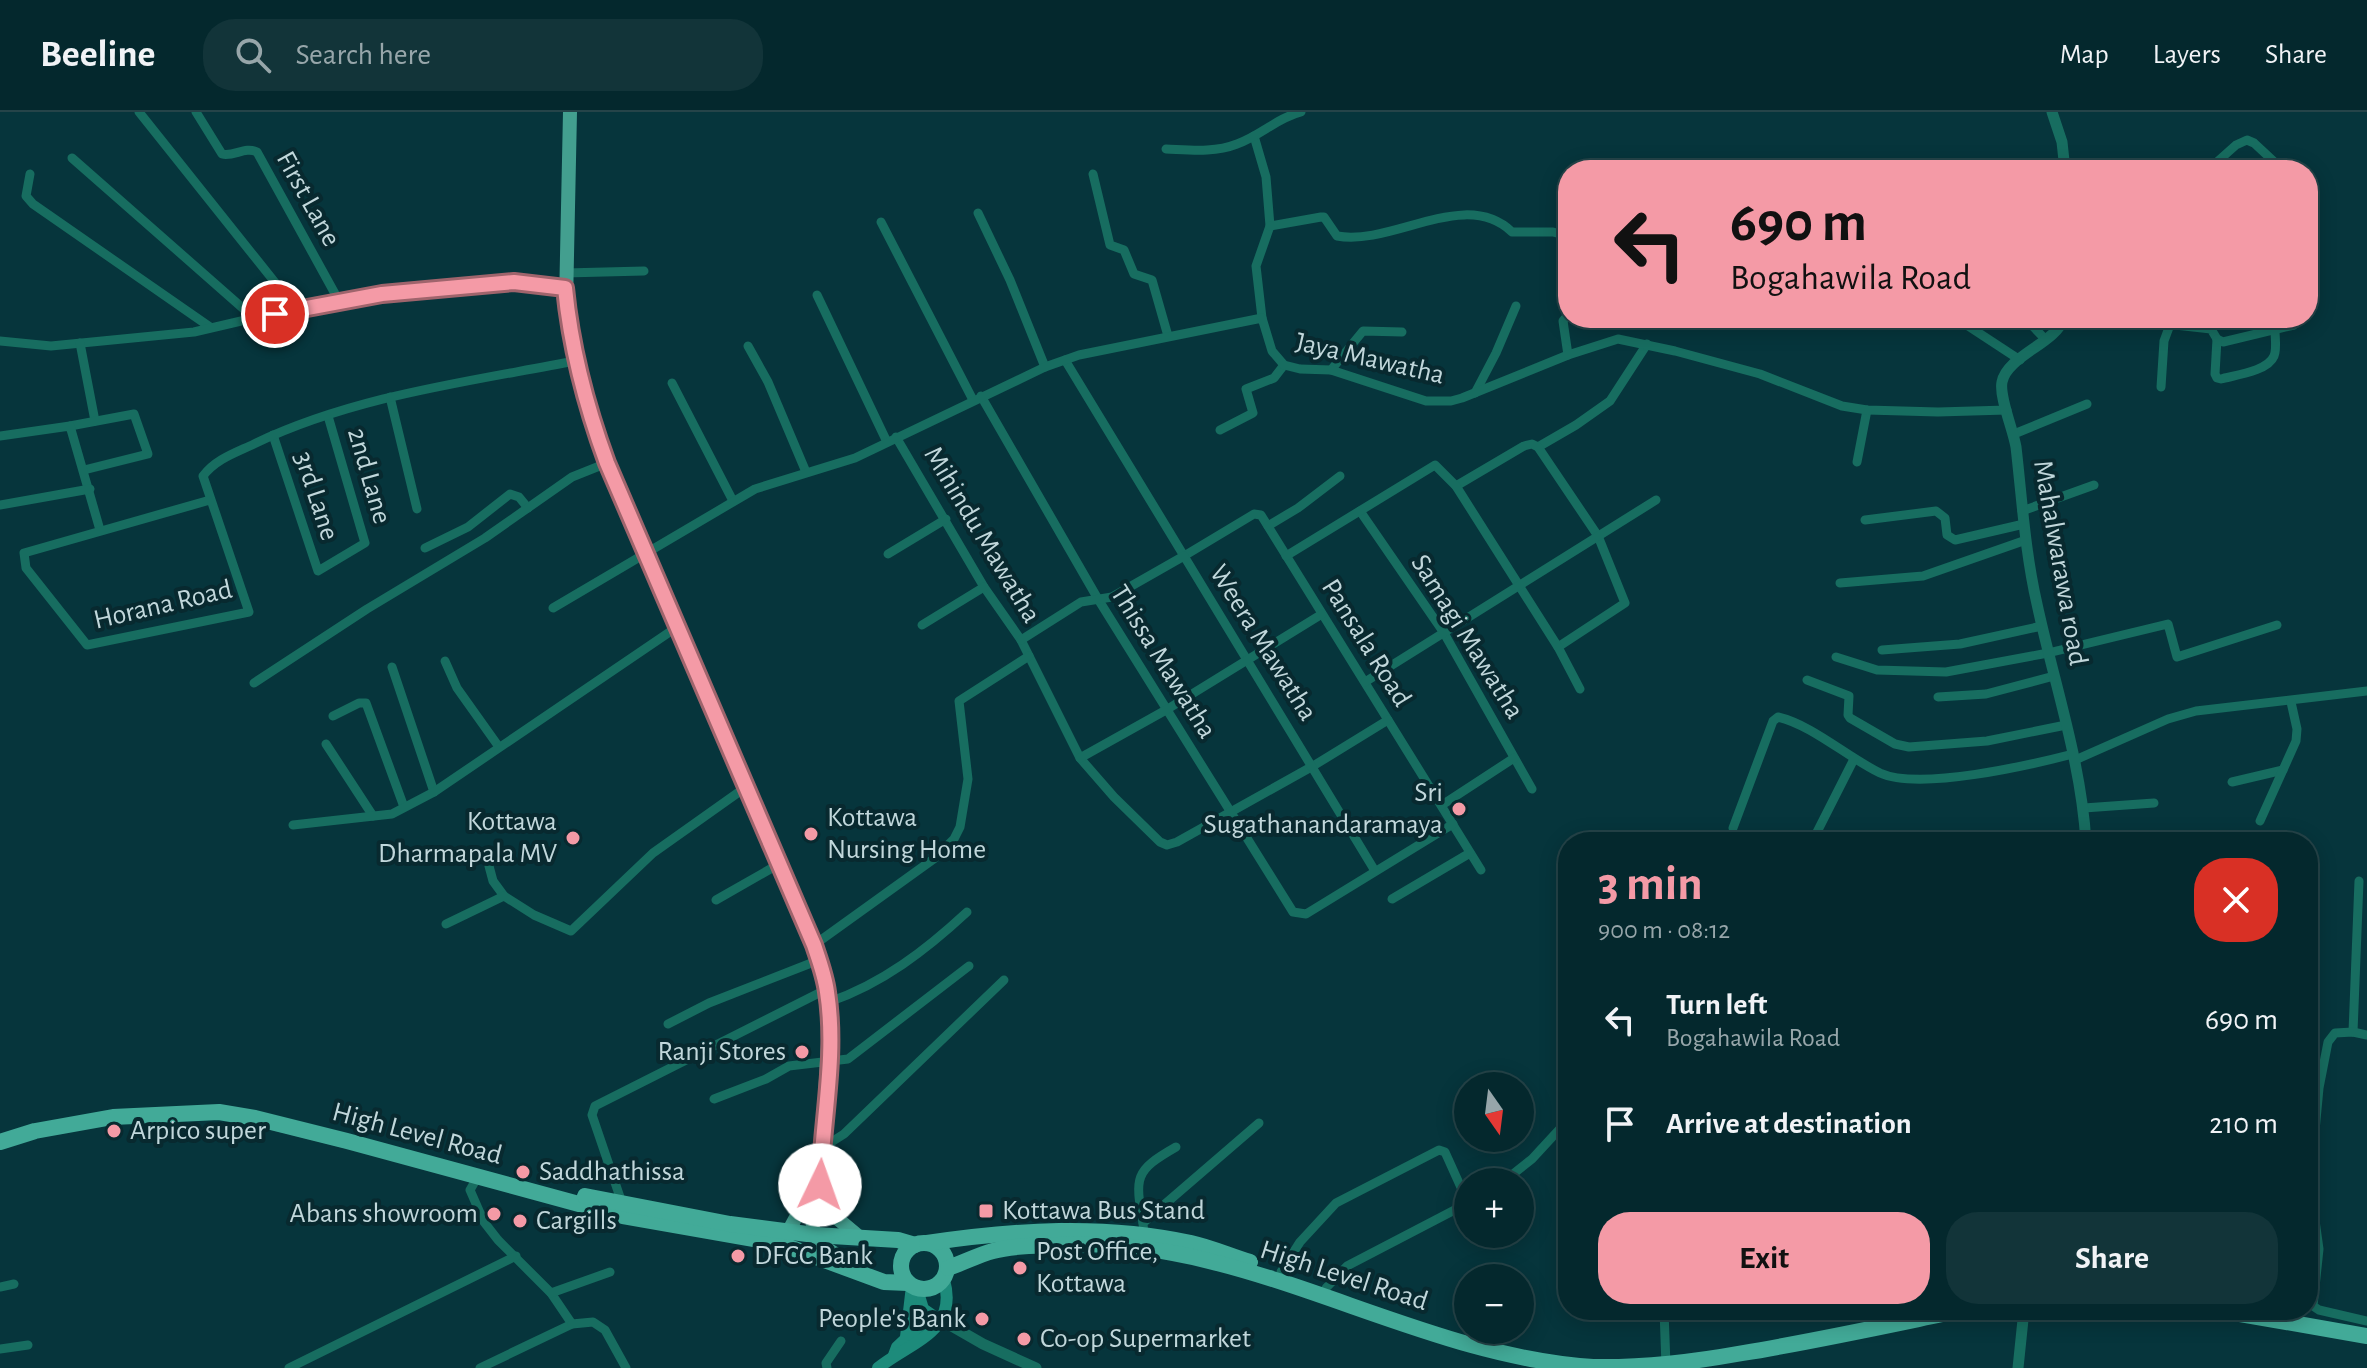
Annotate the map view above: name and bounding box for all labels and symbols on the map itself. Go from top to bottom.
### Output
street label: First Lane [271,147,345,251]
pin [241,280,309,348]
street label: Jaya Mawatha [1293,328,1447,390]
street label: 2nd Lane [342,425,396,527]
street label: Mihindu Mawatha [918,442,1046,628]
street label: 3rd Lane [289,448,343,544]
street label: Mahalwarawa road [2028,458,2092,668]
street label: Samagi Mawatha [1405,550,1529,724]
street label: Weera Mawatha [1204,560,1322,726]
street label: Pansala Road [1316,574,1416,712]
street label: Horana Road [91,575,235,635]
street label: Thissa Mawatha [1105,580,1221,744]
place label: Sri Sugathanandaramaya [1204,779,1443,839]
marker: Sri Sugathanandaramaya [1450,800,1468,818]
place label: Kottawa Nursing Home [827,804,986,864]
place label: Kottawa Dharmapala MV [378,808,557,868]
marker: Kottawa Nursing Home [802,825,820,843]
marker: Kottawa Dharmapala MV [564,829,582,847]
place label: Ranji Stores [658,1038,786,1066]
marker: Ranji Stores [793,1043,811,1061]
north arrow [1454,1072,1534,1152]
street label: High Level Road [329,1098,505,1170]
place label: Arpico super [130,1117,266,1145]
marker: Arpico super [105,1122,123,1140]
position arrow [778,1143,862,1227]
place label: Saddhathissa [539,1158,685,1186]
marker: Saddhathissa [514,1163,532,1181]
place label: Kottawa Bus Stand [1002,1197,1205,1225]
place label: Abans showroom [290,1200,478,1228]
marker: Kottawa Bus Stand [977,1202,995,1220]
marker: Abans showroom [485,1205,503,1223]
place label: Cargills [536,1207,617,1235]
marker: Cargills [511,1212,529,1230]
street label: High Level Road [1257,1236,1431,1316]
place label: Post Office, Kottawa [1036,1238,1158,1298]
place label: DFCC Bank [754,1242,873,1270]
marker: DFCC Bank [729,1247,747,1265]
marker: Post Office, Kottawa [1011,1259,1029,1277]
place label: People's Bank [818,1305,966,1333]
marker: People's Bank [973,1310,991,1328]
place label: Co-op Supermarket [1040,1325,1251,1353]
marker: Co-op Supermarket [1015,1330,1033,1348]

